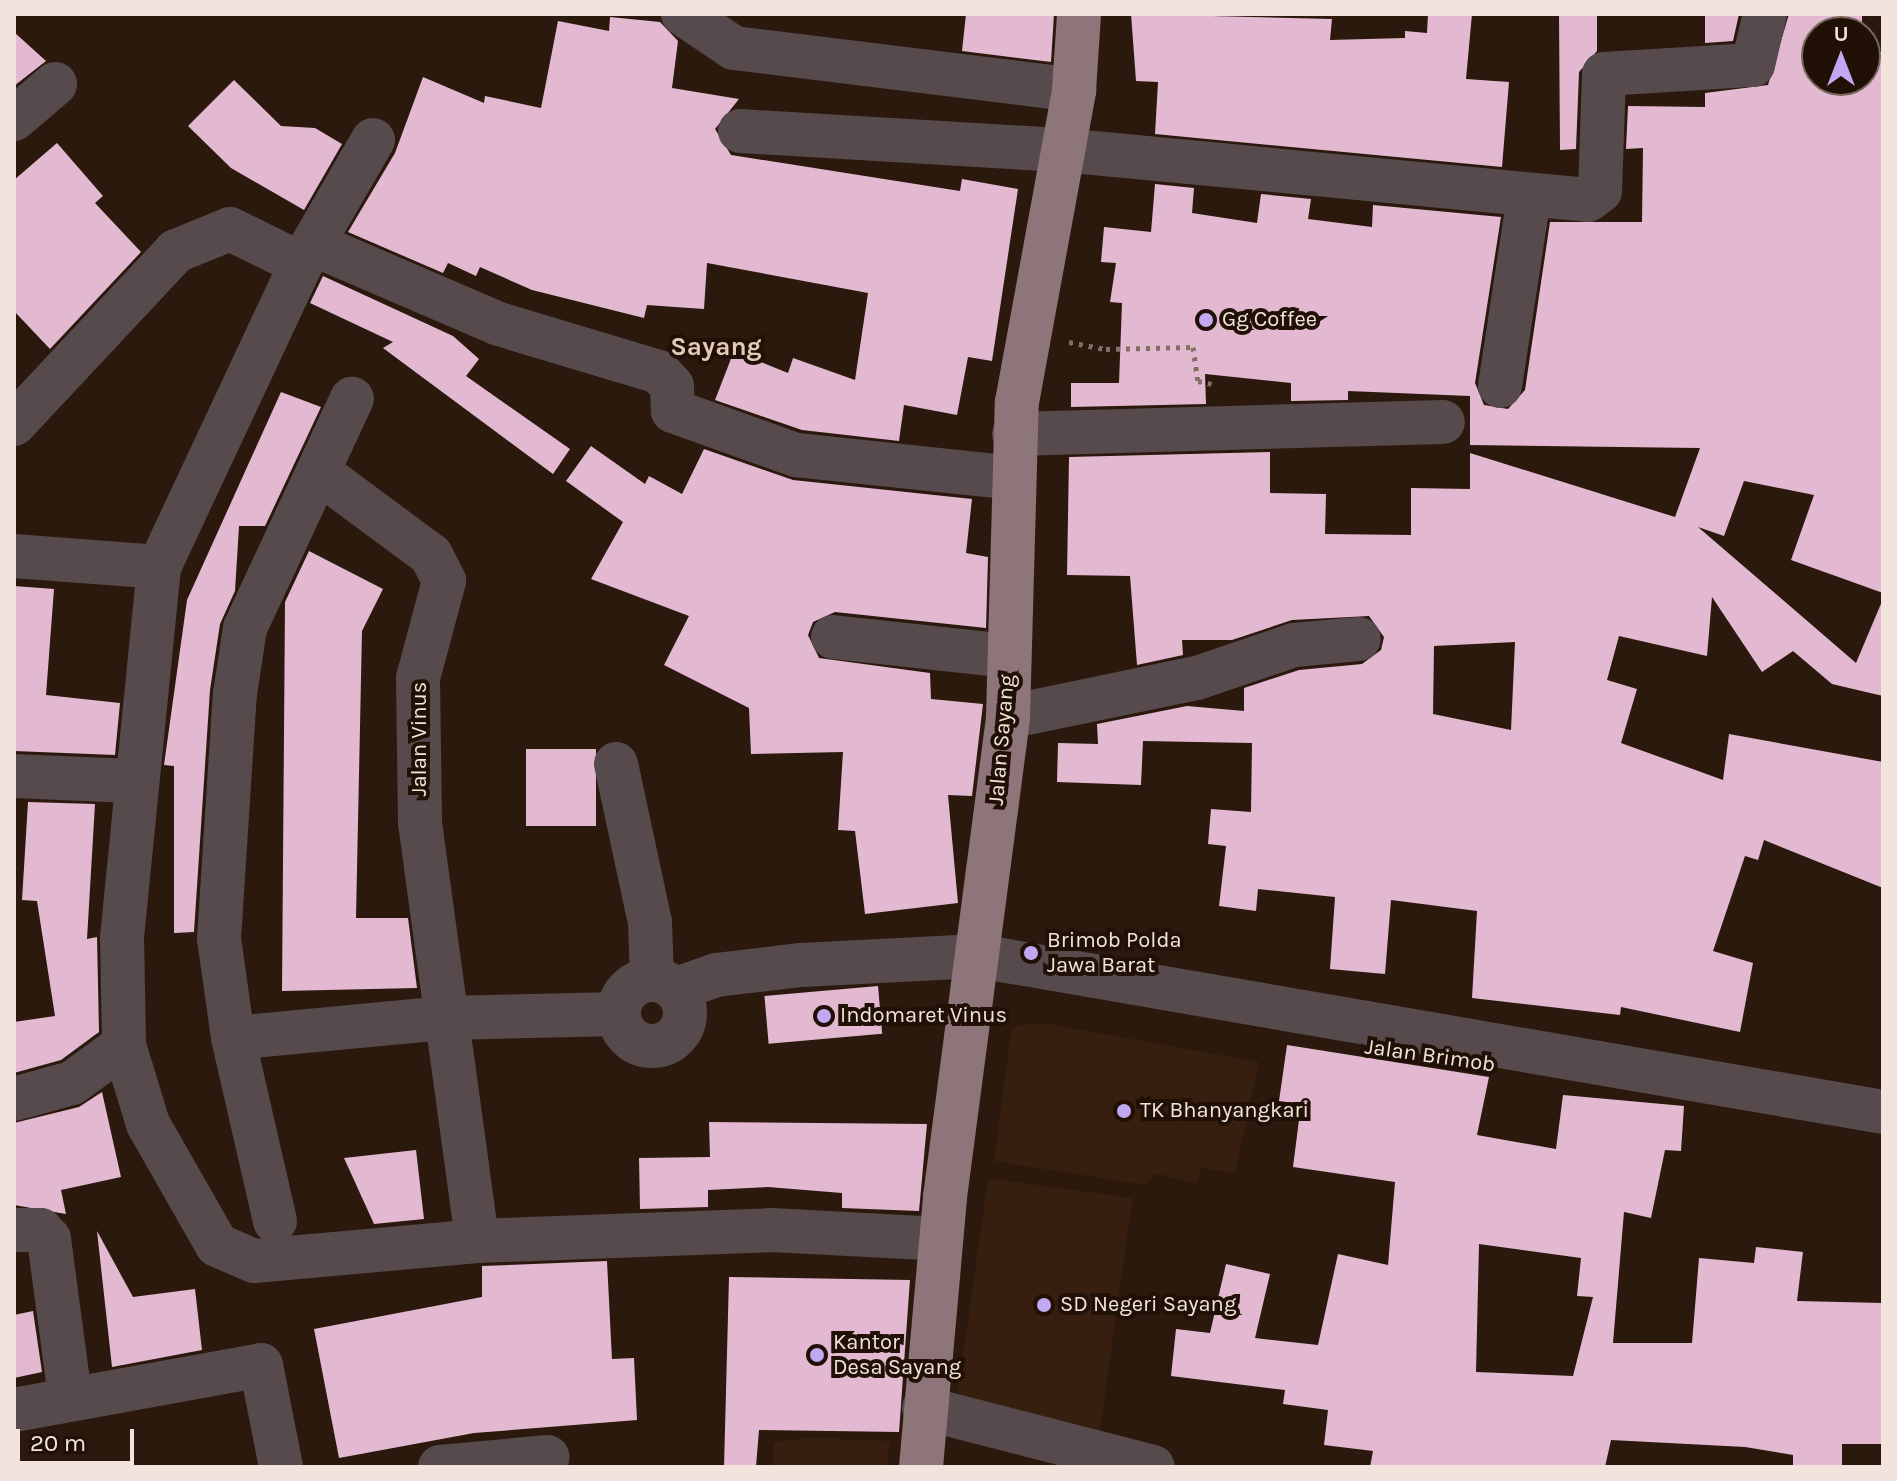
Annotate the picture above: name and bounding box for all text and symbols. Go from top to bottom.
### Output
north arrow [1801,16,1881,96]
text: U [1833,21,1849,47]
place label: Gg Coffee [1222,307,1317,333]
marker: Gg Coffee [1197,311,1215,329]
district label: Sayang [670,331,762,363]
street label: Jalan Sayang [983,673,1021,807]
street label: Jalan Vinus [407,682,433,796]
place label: Brimob Polda Jawa Barat [1047,927,1182,978]
marker: Brimob Polda Jawa Barat [1022,944,1040,962]
place label: Indomaret Vinus [840,1003,1007,1029]
marker: Indomaret Vinus [815,1007,833,1025]
street label: Jalan Brimob [1363,1034,1497,1078]
place label: TK Bhanyangkari [1140,1098,1309,1124]
marker: TK Bhanyangkari [1115,1102,1133,1120]
place label: SD Negeri Sayang [1060,1292,1236,1318]
marker: SD Negeri Sayang [1035,1296,1053,1314]
place label: Kantor Desa Sayang [833,1329,961,1380]
marker: Kantor Desa Sayang [808,1346,826,1364]
scale bar [20,1413,138,1463]
text: 20 m [30,1429,86,1457]

